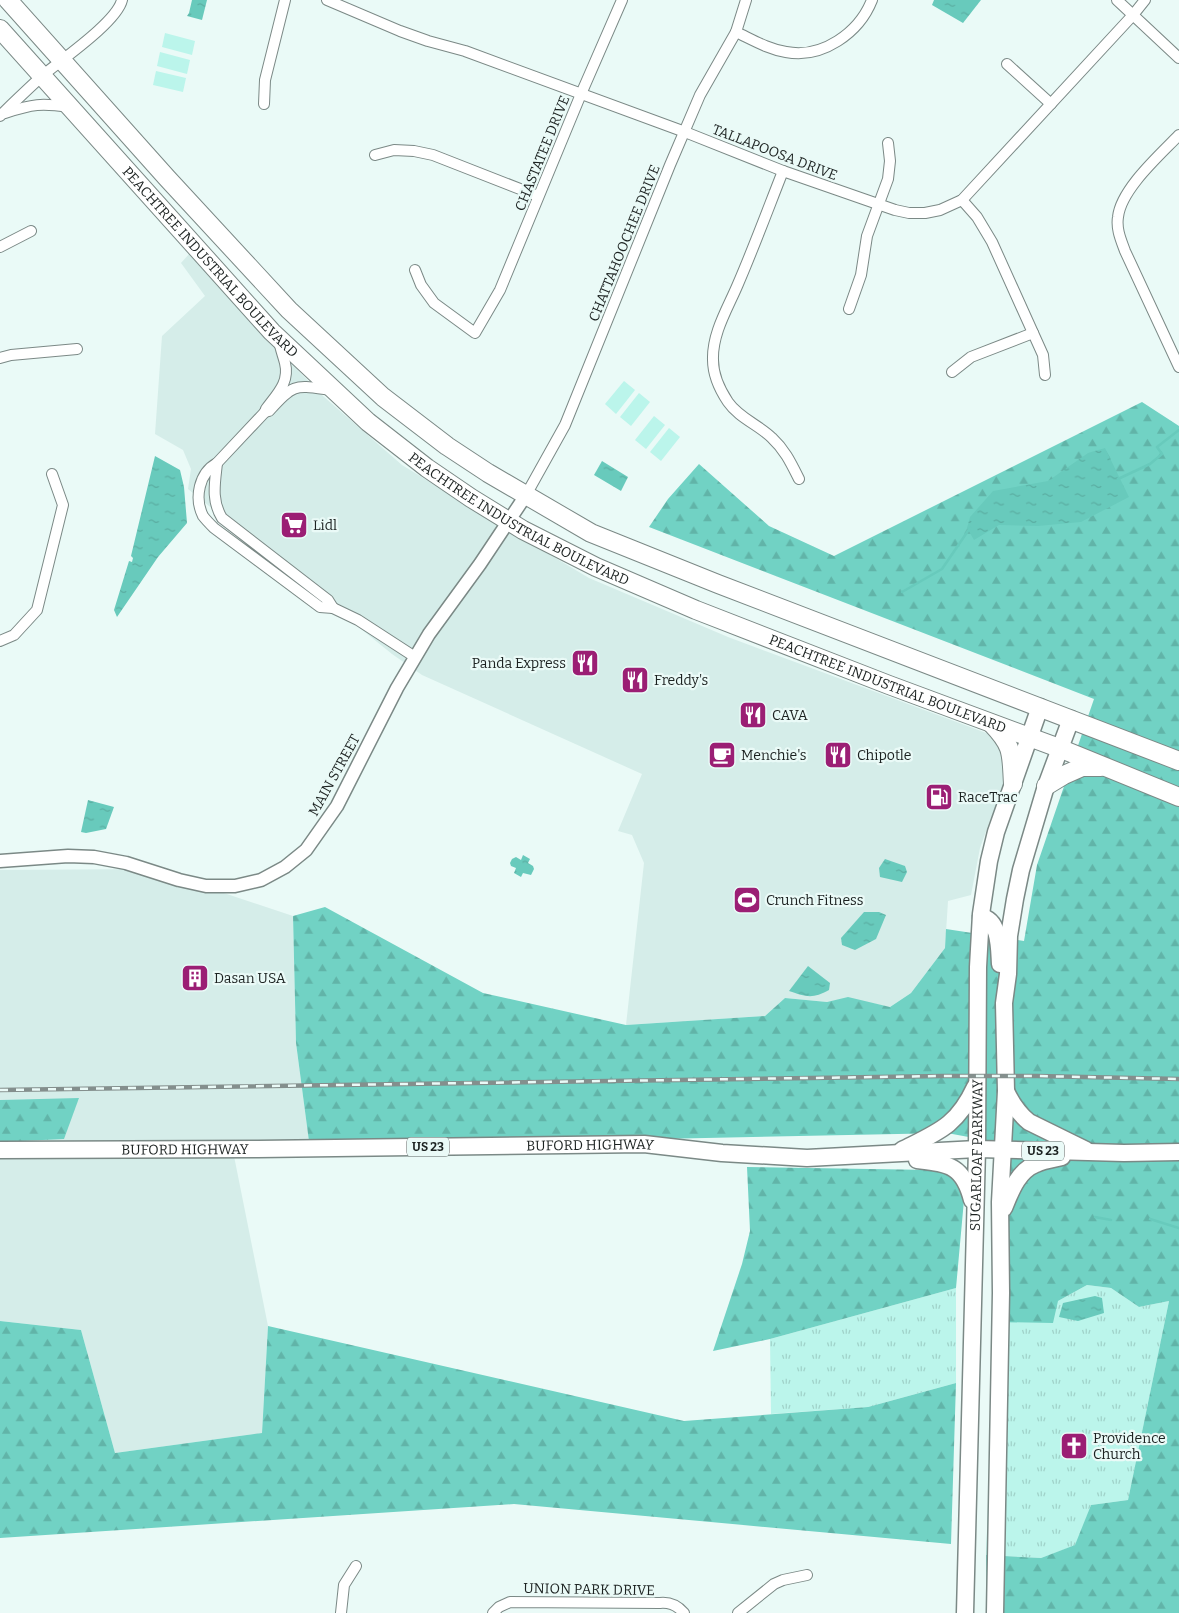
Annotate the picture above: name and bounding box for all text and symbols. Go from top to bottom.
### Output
street label: CHASTATEE DRIVE [512,93,573,213]
street label: TALLAPOOSA DRIVE [710,121,840,184]
street label: CHATTAHOOCHEE DRIVE [585,162,664,324]
street label: PEACHTREE INDUSTRIAL BOULEVARD [119,163,302,361]
street label: PEACHTREE INDUSTRIAL BOULEVARD [405,449,632,589]
supermarket icon: Lidl [279,510,309,540]
place label: Lidl [313,517,337,534]
street label: PEACHTREE INDUSTRIAL BOULEVARD [767,631,1009,737]
restaurant icon: Panda Express [570,648,600,678]
place label: Panda Express [472,655,566,672]
restaurant icon: Freddy's [620,665,650,695]
place label: Freddy's [654,672,708,689]
restaurant icon: CAVA [738,700,768,730]
place label: CAVA [772,707,808,724]
street label: MAIN STREET [305,732,364,819]
cafe icon: Menchie's [707,740,737,770]
restaurant icon: Chipotle [823,740,853,770]
place label: Menchie's [741,747,806,764]
place label: Chipotle [857,747,912,764]
fuel station icon: RaceTrac [924,782,954,812]
place label: RaceTrac [958,789,1018,806]
sports icon: Crunch Fitness [732,885,762,915]
place label: Crunch Fitness [766,892,864,909]
building icon: Dasan USA [180,963,210,993]
place label: Dasan USA [214,970,286,987]
street label: SUGARLOAF PARKWAY [967,1079,986,1231]
street label: BUFORD HIGHWAY [526,1136,655,1155]
road number: US 23 [407,1138,449,1156]
street label: BUFORD HIGHWAY [121,1141,249,1159]
road number: US 23 [1022,1142,1064,1160]
place label: Providence Church [1093,1430,1166,1463]
church icon: Providence Church [1059,1431,1089,1461]
street label: UNION PARK DRIVE [523,1580,655,1599]

